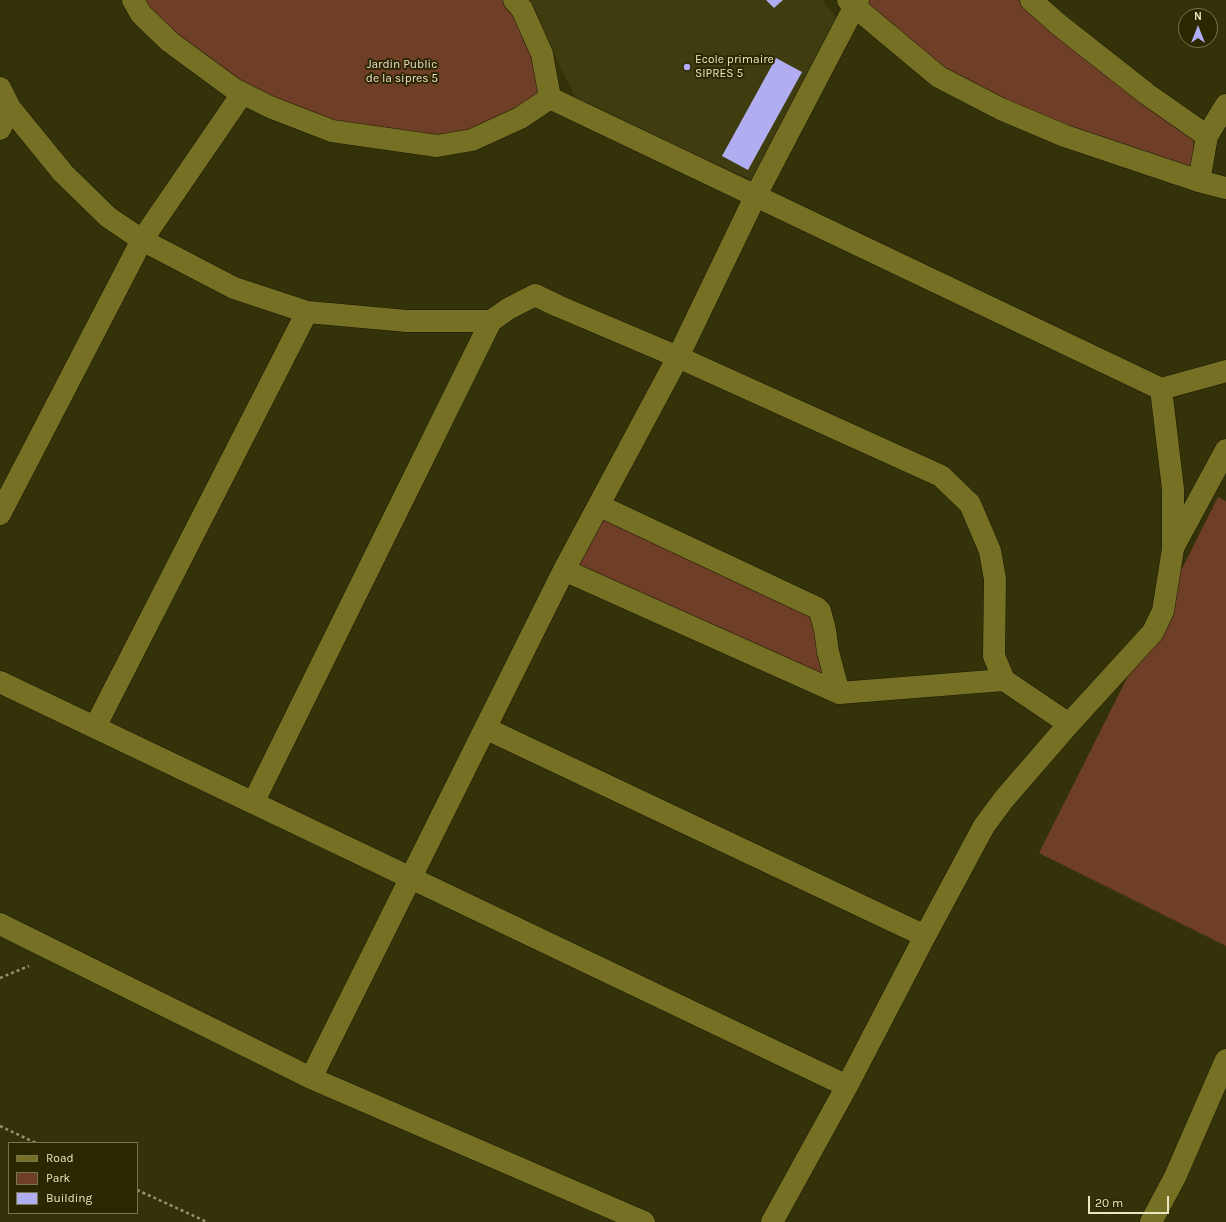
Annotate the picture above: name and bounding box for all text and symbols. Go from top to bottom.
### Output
north arrow [1178,8,1218,48]
text: N [1194,10,1202,23]
place label: Ecole primaire SIPRES 5 [695,53,774,81]
park label: Jardin Public de la sipres 5 [366,58,438,86]
marker: Ecole primaire SIPRES 5 [682,62,692,72]
legend [8,1142,138,1214]
text: Road [46,1151,74,1165]
text: Park [46,1171,70,1185]
scale bar [1090,1188,1171,1214]
text: Building [46,1191,92,1205]
text: 20 m [1095,1196,1123,1210]

